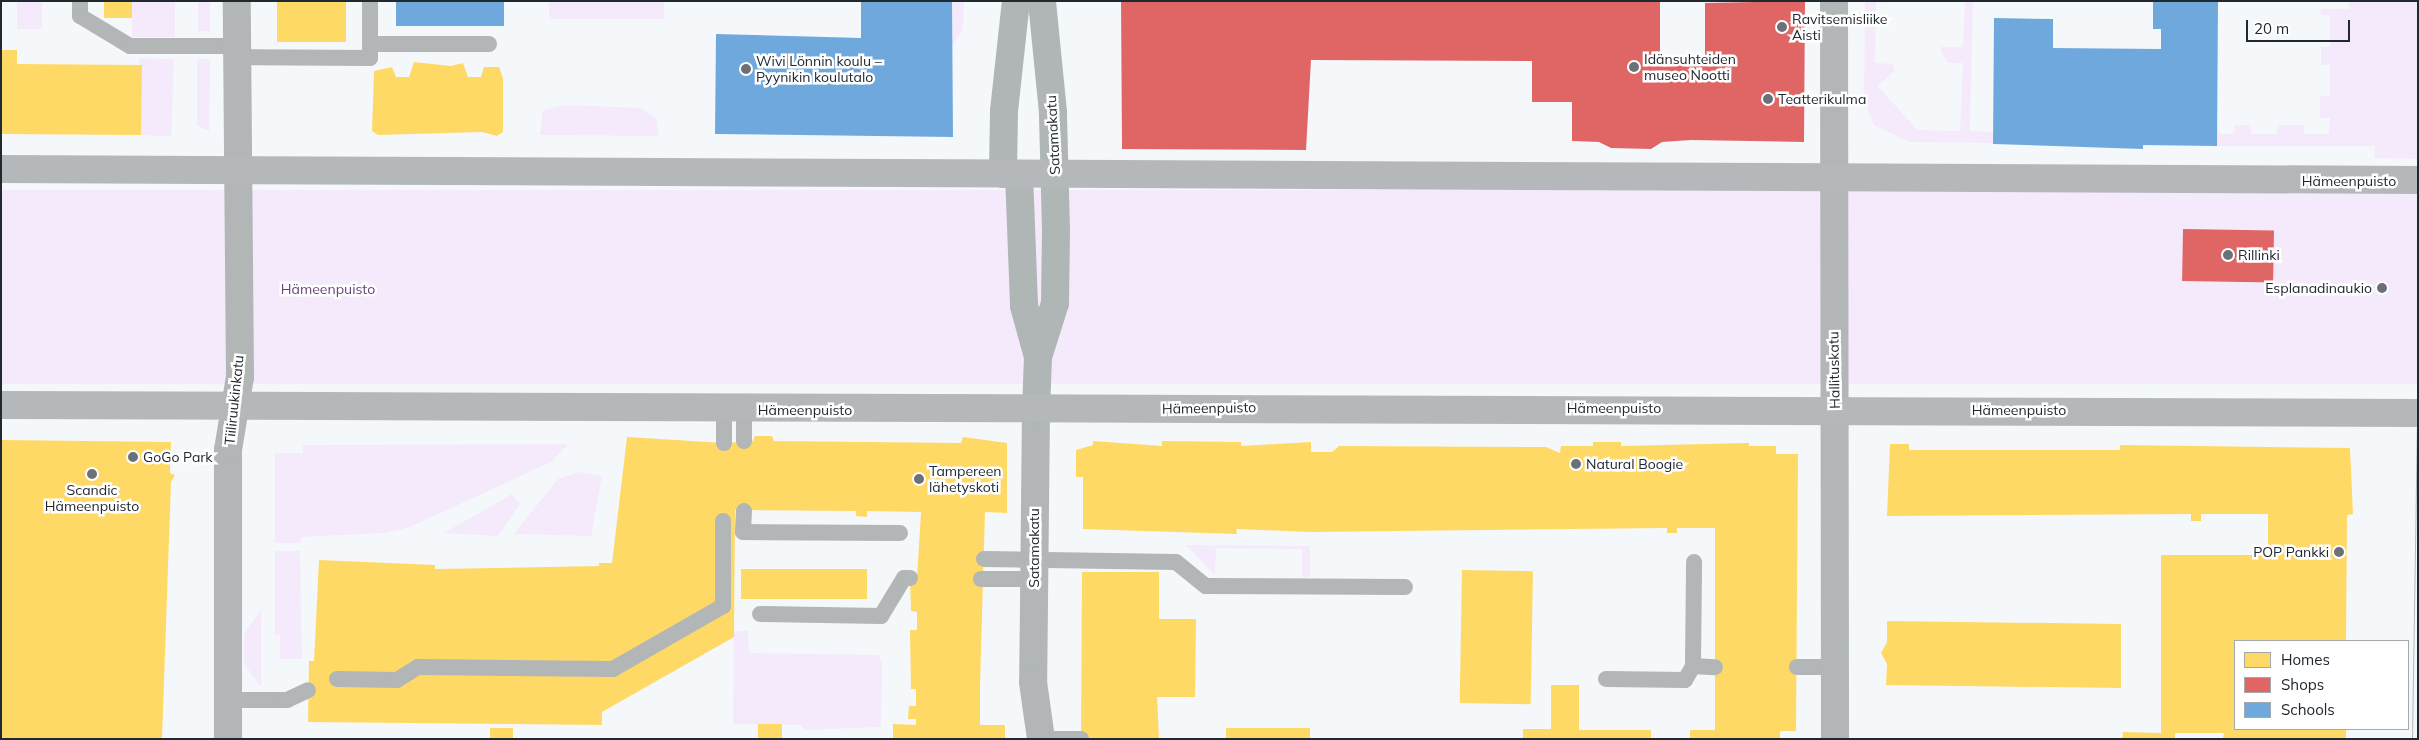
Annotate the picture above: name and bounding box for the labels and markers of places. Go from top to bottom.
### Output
place label: Ravitsemisliike Aisti [1792,11,1887,44]
marker: Ravitsemisliike Aisti [1776,21,1788,33]
place label: Idänsuhteiden museo Nootti [1644,51,1736,84]
place label: Wivi Lönnin koulu – Pyynikin koulutalo [756,53,882,85]
marker: Idänsuhteiden museo Nootti [1628,61,1640,73]
marker: Wivi Lönnin koulu – Pyynikin koulutalo [740,63,752,75]
place label: Teatterikulma [1778,91,1866,107]
marker: Teatterikulma [1762,93,1774,105]
place label: Rillinki [2238,247,2280,263]
marker: Rillinki [2222,249,2234,261]
place label: Esplanadinaukio [2265,280,2372,296]
marker: Esplanadinaukio [2376,282,2388,294]
place label: GoGo Park [143,449,213,465]
marker: GoGo Park [127,451,139,463]
place label: Natural Boogie [1586,456,1683,472]
marker: Natural Boogie [1570,458,1582,470]
place label: Tampereen lähetyskoti [929,463,1002,496]
marker: Scandic Hämeenpuisto [86,468,98,480]
marker: Tampereen lähetyskoti [913,473,925,485]
place label: Scandic Hämeenpuisto [45,482,139,514]
place label: POP Pankki [2253,544,2329,560]
marker: POP Pankki [2333,546,2345,558]

